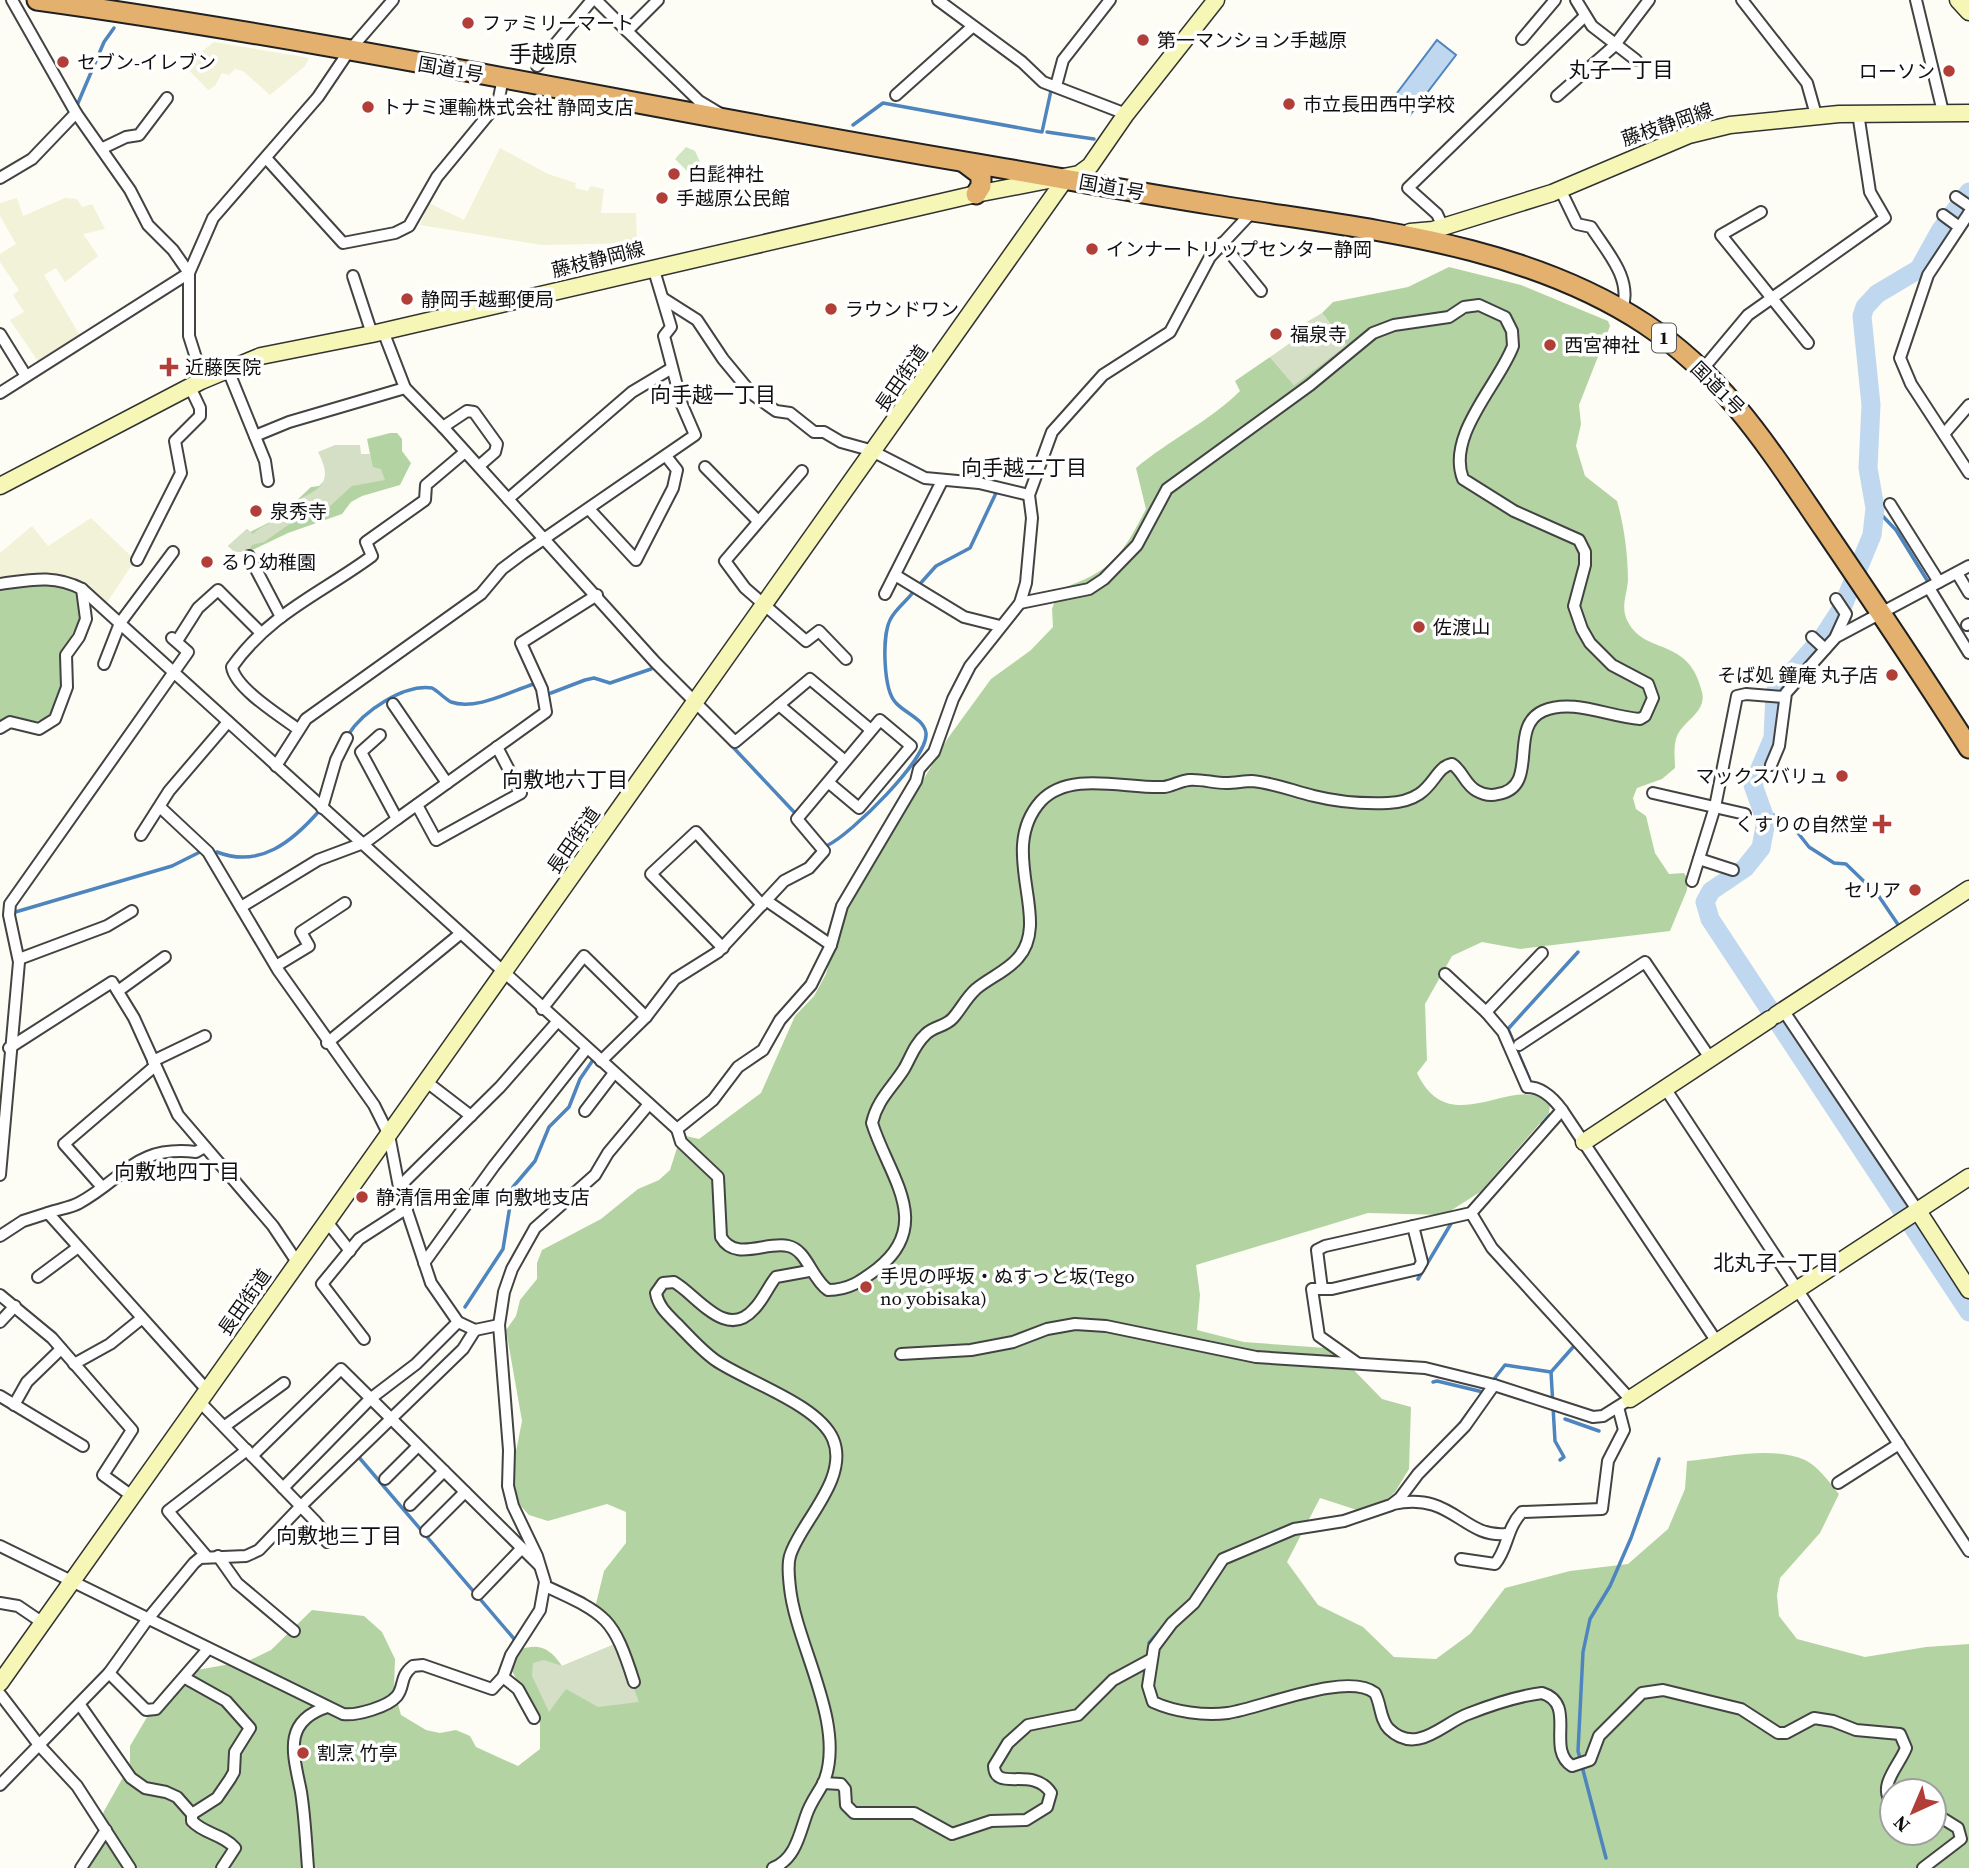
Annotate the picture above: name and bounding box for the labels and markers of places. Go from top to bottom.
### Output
place label: ファミリーマート [482,10,634,36]
marker: ファミリーマート [460,15,476,31]
place label: 第一マンション手越原 [1157,27,1347,53]
marker: 第一マンション手越原 [1135,32,1151,48]
place label: セブン-イレブン [77,49,216,75]
marker: セブン-イレブン [55,54,71,70]
place label: ローソン [1859,58,1935,84]
marker: ローソン [1941,63,1957,79]
place label: 市立長田西中学校 [1303,91,1455,117]
place label: トナミ運輸株式会社 静岡支店 [382,94,633,120]
marker: 市立長田西中学校 [1281,96,1297,112]
marker: トナミ運輸株式会社 静岡支店 [360,99,376,115]
place label: 白髭神社 [688,161,764,187]
marker: 白髭神社 [666,166,682,182]
place label: 手越原公民館 [676,185,790,211]
marker: 手越原公民館 [654,190,670,206]
place label: インナートリップセンター静岡 [1106,236,1372,262]
marker: インナートリップセンター静岡 [1084,241,1100,257]
place label: 静岡手越郵便局 [421,286,554,312]
marker: 静岡手越郵便局 [399,291,415,307]
place label: ラウンドワン [845,296,959,322]
marker: ラウンドワン [823,301,839,317]
place label: 福泉寺 [1290,321,1347,347]
marker: 福泉寺 [1268,326,1284,342]
place label: 西宮神社 [1564,332,1640,358]
marker: 西宮神社 [1542,337,1558,353]
place label: 近藤医院 [185,354,261,380]
marker: 近藤医院 [159,357,179,377]
place label: 泉秀寺 [270,498,327,524]
marker: 泉秀寺 [248,503,264,519]
place label: るり幼稚園 [221,549,316,575]
marker: るり幼稚園 [199,554,215,570]
place label: 佐渡山 [1433,614,1490,640]
marker: 佐渡山 [1411,619,1427,635]
place label: そば処 鐘庵 丸子店 [1717,662,1878,688]
marker: そば処 鐘庵 丸子店 [1884,667,1900,683]
place label: マックスバリュ [1696,763,1828,789]
marker: マックスバリュ [1834,768,1850,784]
place label: くすりの自然堂 [1735,811,1868,837]
marker: くすりの自然堂 [1874,816,1890,832]
place label: セリア [1844,877,1901,903]
marker: セリア [1907,882,1923,898]
place label: 静清信用金庫 向敷地支店 [376,1184,589,1210]
marker: 静清信用金庫 向敷地支店 [354,1189,370,1205]
place label: 手児の呼坂・ぬすっと坂(Tego no yobisaka) [880,1263,1135,1311]
marker: 手児の呼坂・ぬすっと坂(Tego no yobisaka) [858,1279,874,1295]
place label: 割烹 竹亭 [317,1740,397,1766]
marker: 割烹 竹亭 [295,1745,311,1761]

